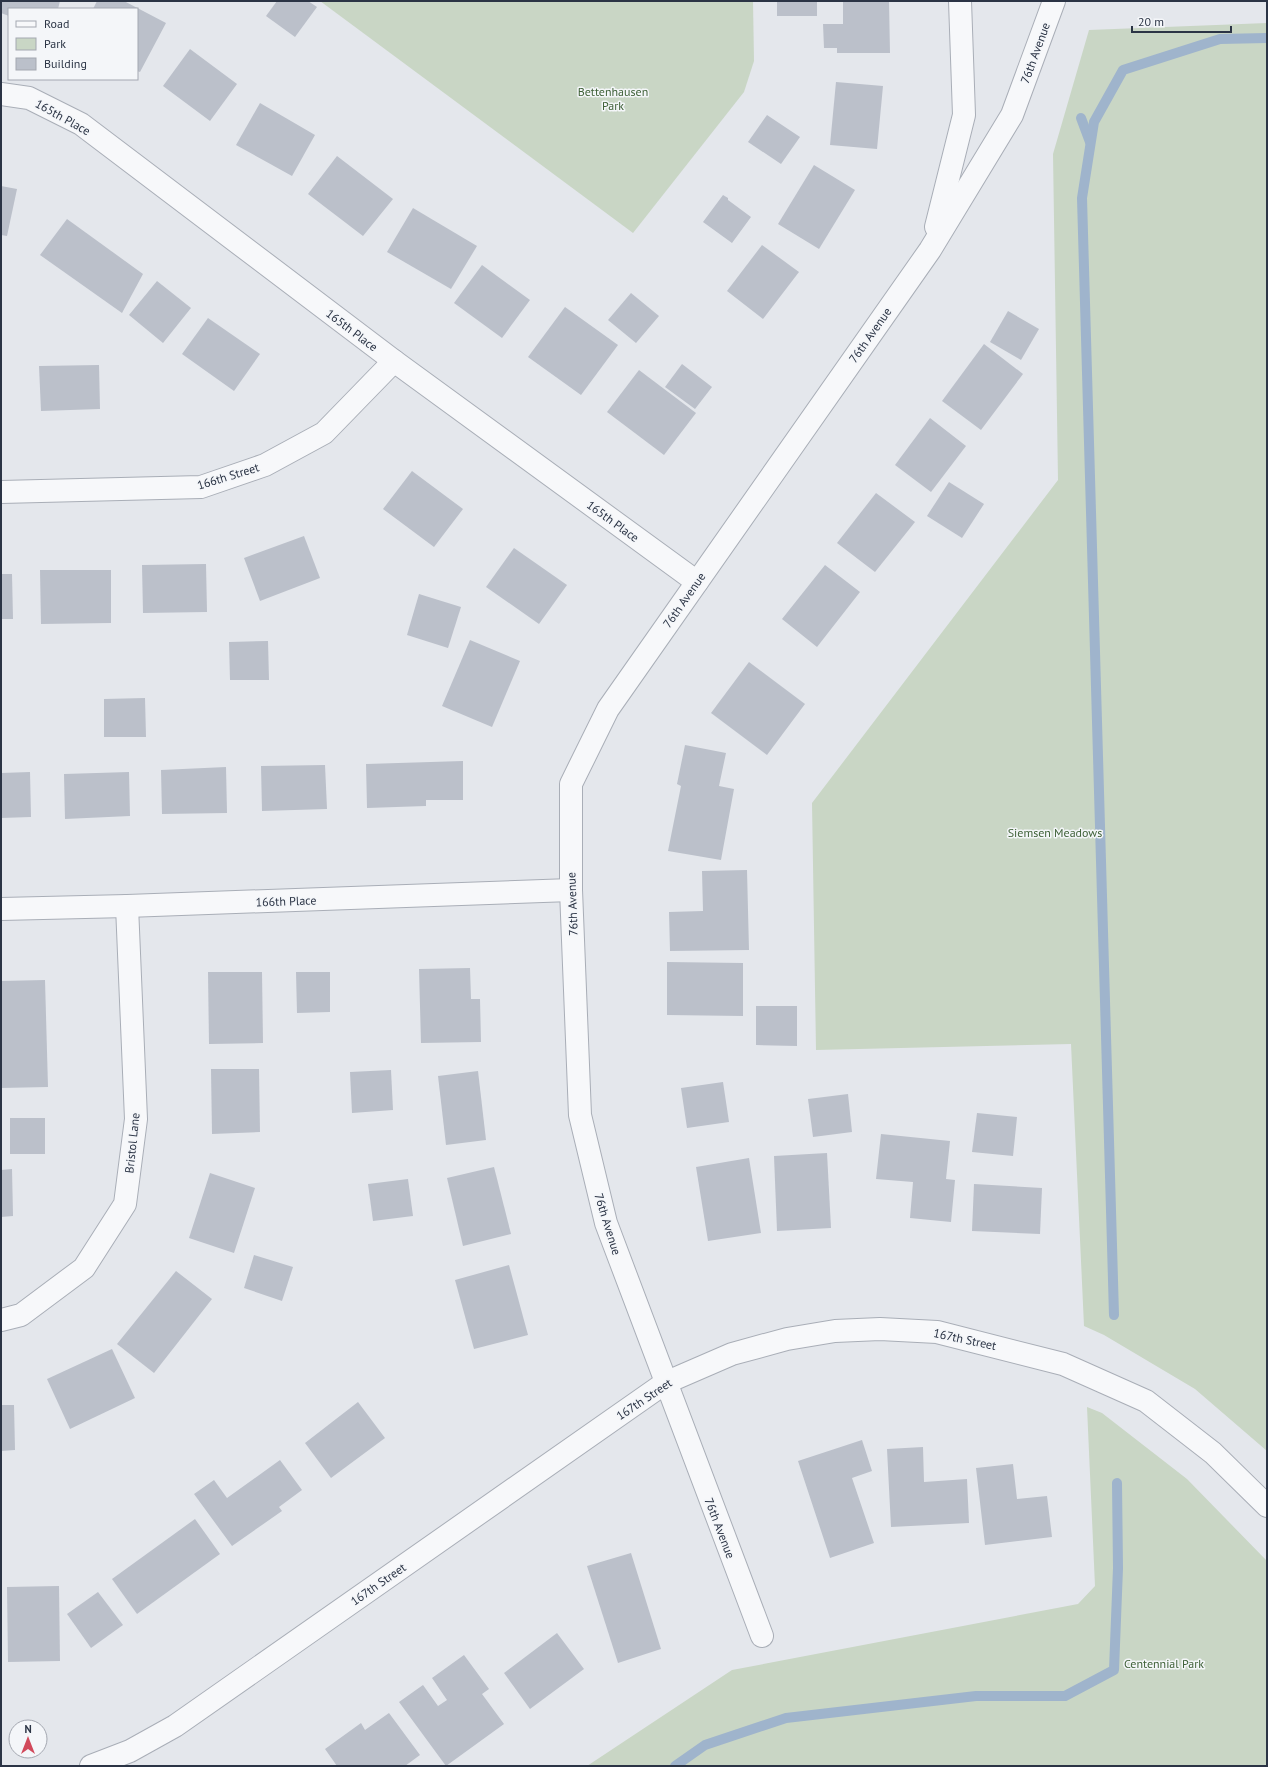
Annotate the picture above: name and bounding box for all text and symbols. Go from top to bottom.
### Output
legend [8,8,138,80]
scale bar [1132,8,1231,34]
text: 20 m [1138,14,1164,29]
text: Road [44,16,69,31]
street label: 76th Avenue [1017,20,1053,86]
text: Park [44,36,66,51]
text: Building [44,56,87,71]
park label: Bettenhausen Park [578,84,648,113]
street label: 165th Place [33,96,93,138]
street label: 76th Avenue [845,304,895,366]
street label: 165th Place [323,306,381,354]
street label: 166th Street [195,459,261,493]
street label: 165th Place [584,497,642,545]
street label: 76th Avenue [659,569,709,631]
park label: Siemsen Meadows [1008,825,1102,840]
street label: 76th Avenue [563,872,581,936]
street label: 166th Place [255,892,317,910]
street label: Bristol Lane [121,1112,143,1174]
street label: 76th Avenue [591,1191,625,1257]
street label: 167th Street [932,1325,998,1353]
street label: 167th Street [613,1375,675,1423]
street label: 76th Avenue [702,1495,738,1561]
street label: 167th Street [348,1560,408,1608]
park label: Centennial Park [1124,1656,1204,1671]
north arrow [8,1719,48,1759]
text: N [24,1722,32,1736]

